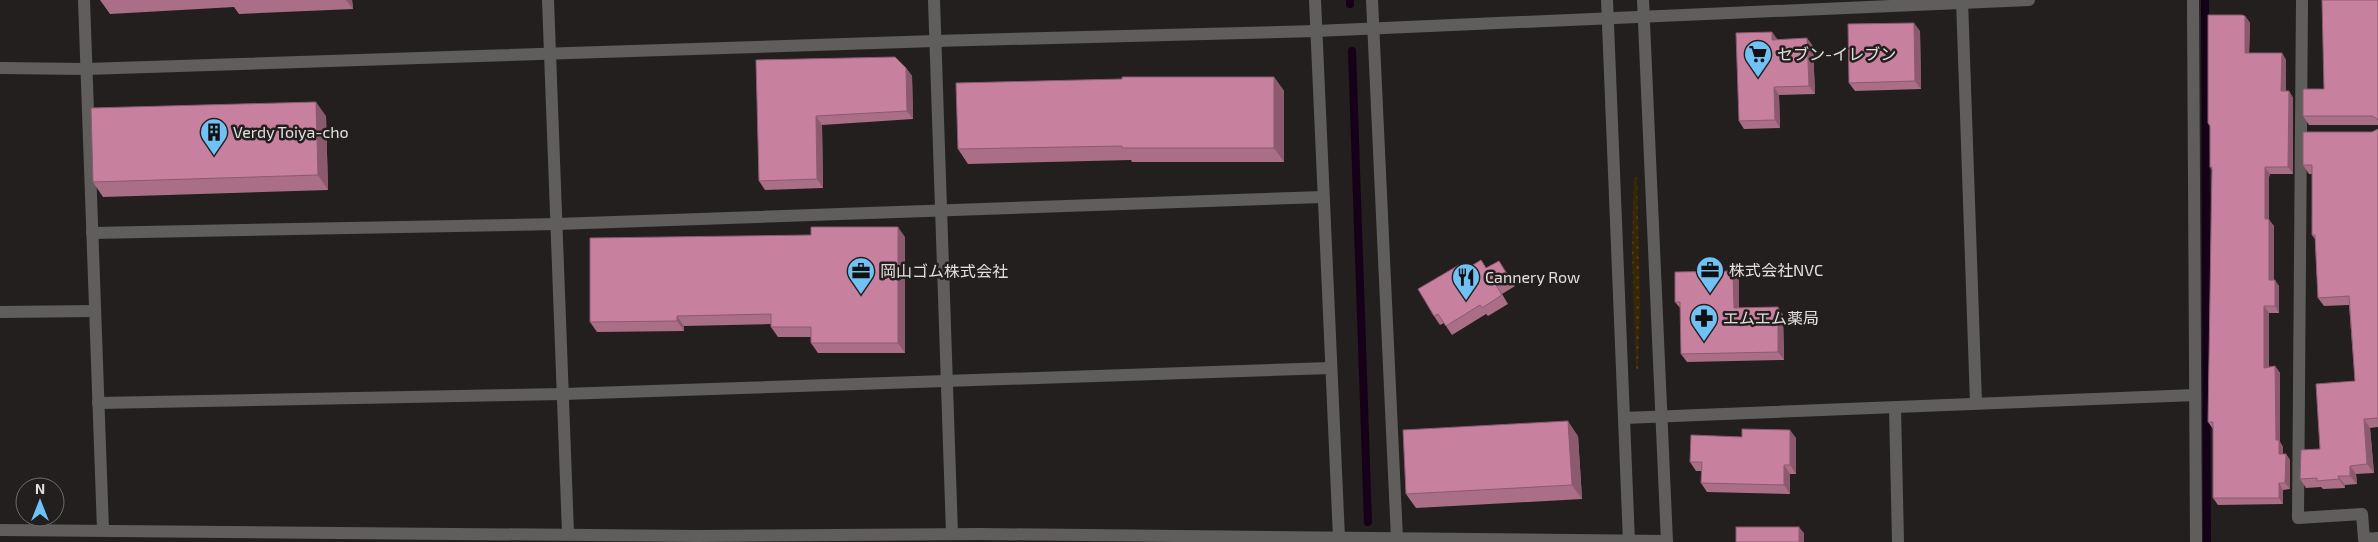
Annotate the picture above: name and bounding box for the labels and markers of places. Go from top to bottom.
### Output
supermarket icon: セブン-イレブン [1743,39,1773,78]
place label: セブン-イレブン [1777,44,1896,63]
building icon: Verdy Toiya-cho [199,117,229,156]
place label: Verdy Toiya-cho [233,122,349,141]
office icon: 株式会社NVC [1695,255,1725,294]
office icon: 岡山ゴム株式会社 [846,256,876,295]
place label: 株式会社NVC [1729,260,1823,279]
place label: 岡山ゴム株式会社 [880,261,1008,280]
restaurant icon: Cannery Row [1451,262,1481,301]
place label: Cannery Row [1485,267,1580,286]
pharmacy icon: エムエム薬局 [1689,303,1719,342]
place label: エムエム薬局 [1723,308,1819,327]

